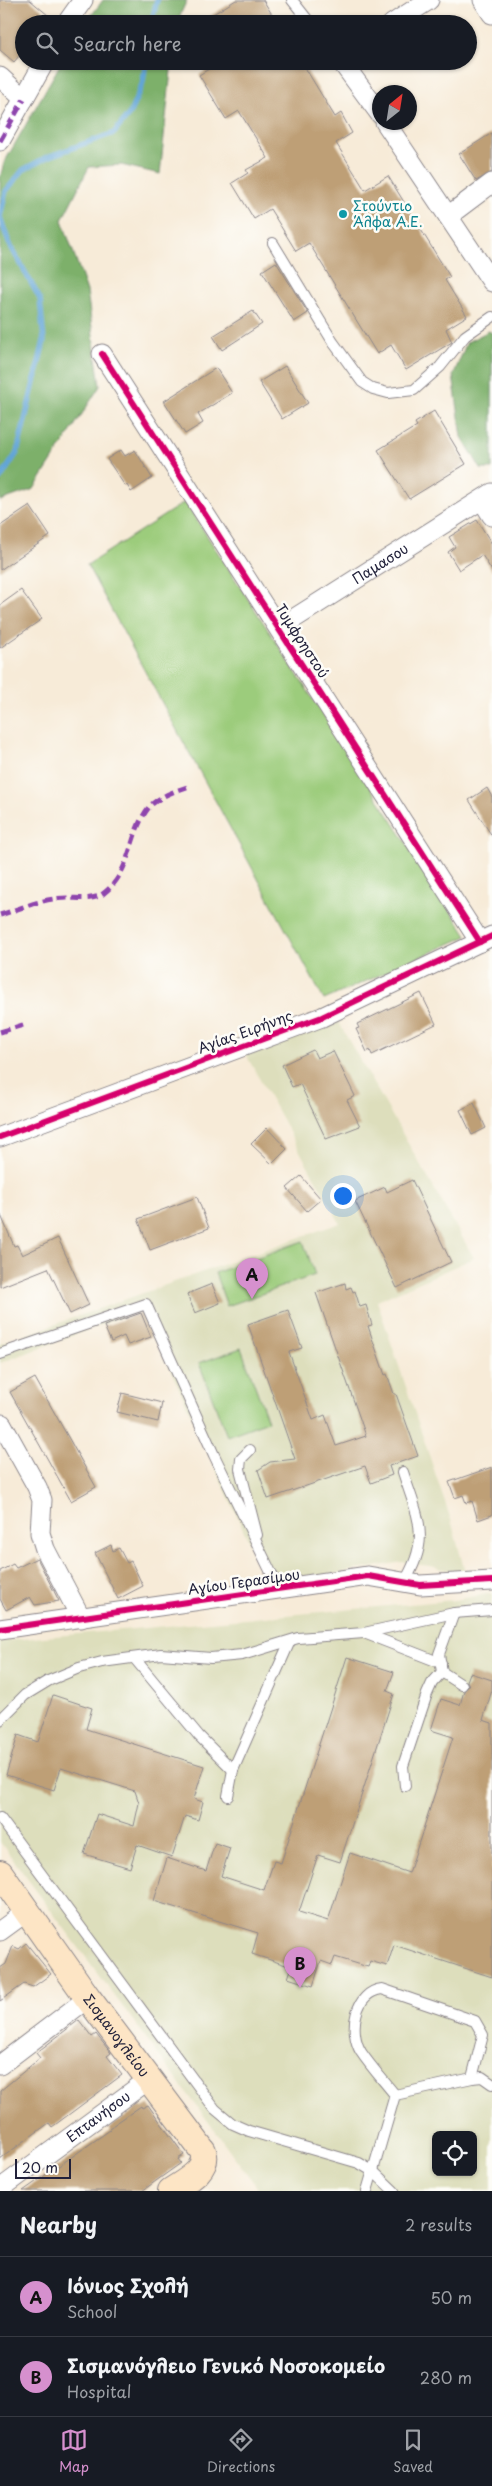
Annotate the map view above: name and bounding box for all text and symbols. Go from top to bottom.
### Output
search box [15,15,477,70]
icon: search [33,29,61,57]
text: Search here [73,29,182,57]
north arrow [372,85,417,130]
place label: Στούντιο Άλφα Α.Ε. [353,195,423,232]
marker: Στούντιο Άλφα Α.Ε. [337,208,349,220]
street label: Παμασου [348,538,412,589]
street label: Τυμφρηστού [271,600,334,682]
street label: Αγίας Ειρήνης [194,1005,295,1058]
your location [330,1183,356,1209]
pin: A [236,1258,268,1299]
street label: Αγίου Γερασίμου [187,1563,301,1600]
pin: B [284,1947,316,1988]
street label: Σισμανογλείου [79,1990,155,2081]
street label: Επτανήσου [62,2086,134,2147]
map controls [432,2131,477,2176]
button: locate [432,2131,477,2176]
scale bar [15,2156,71,2179]
text: 20 m [22,2157,58,2178]
text: Nearby [20,2208,97,2240]
text: 2 results [405,2212,472,2236]
text: Ιόνιος Σχολή [67,2271,189,2299]
text: A [30,2285,42,2309]
text: 50 m [431,2285,472,2309]
text: School [67,2299,117,2323]
text: Σισμανόγλειο Γενικό Νοσοκομείο [67,2351,385,2379]
text: B [31,2365,41,2389]
text: 280 m [420,2365,472,2389]
text: Hospital [67,2379,131,2403]
tab: Map [59,2426,89,2477]
tab: Directions [207,2426,275,2477]
tab: Saved [393,2426,433,2477]

